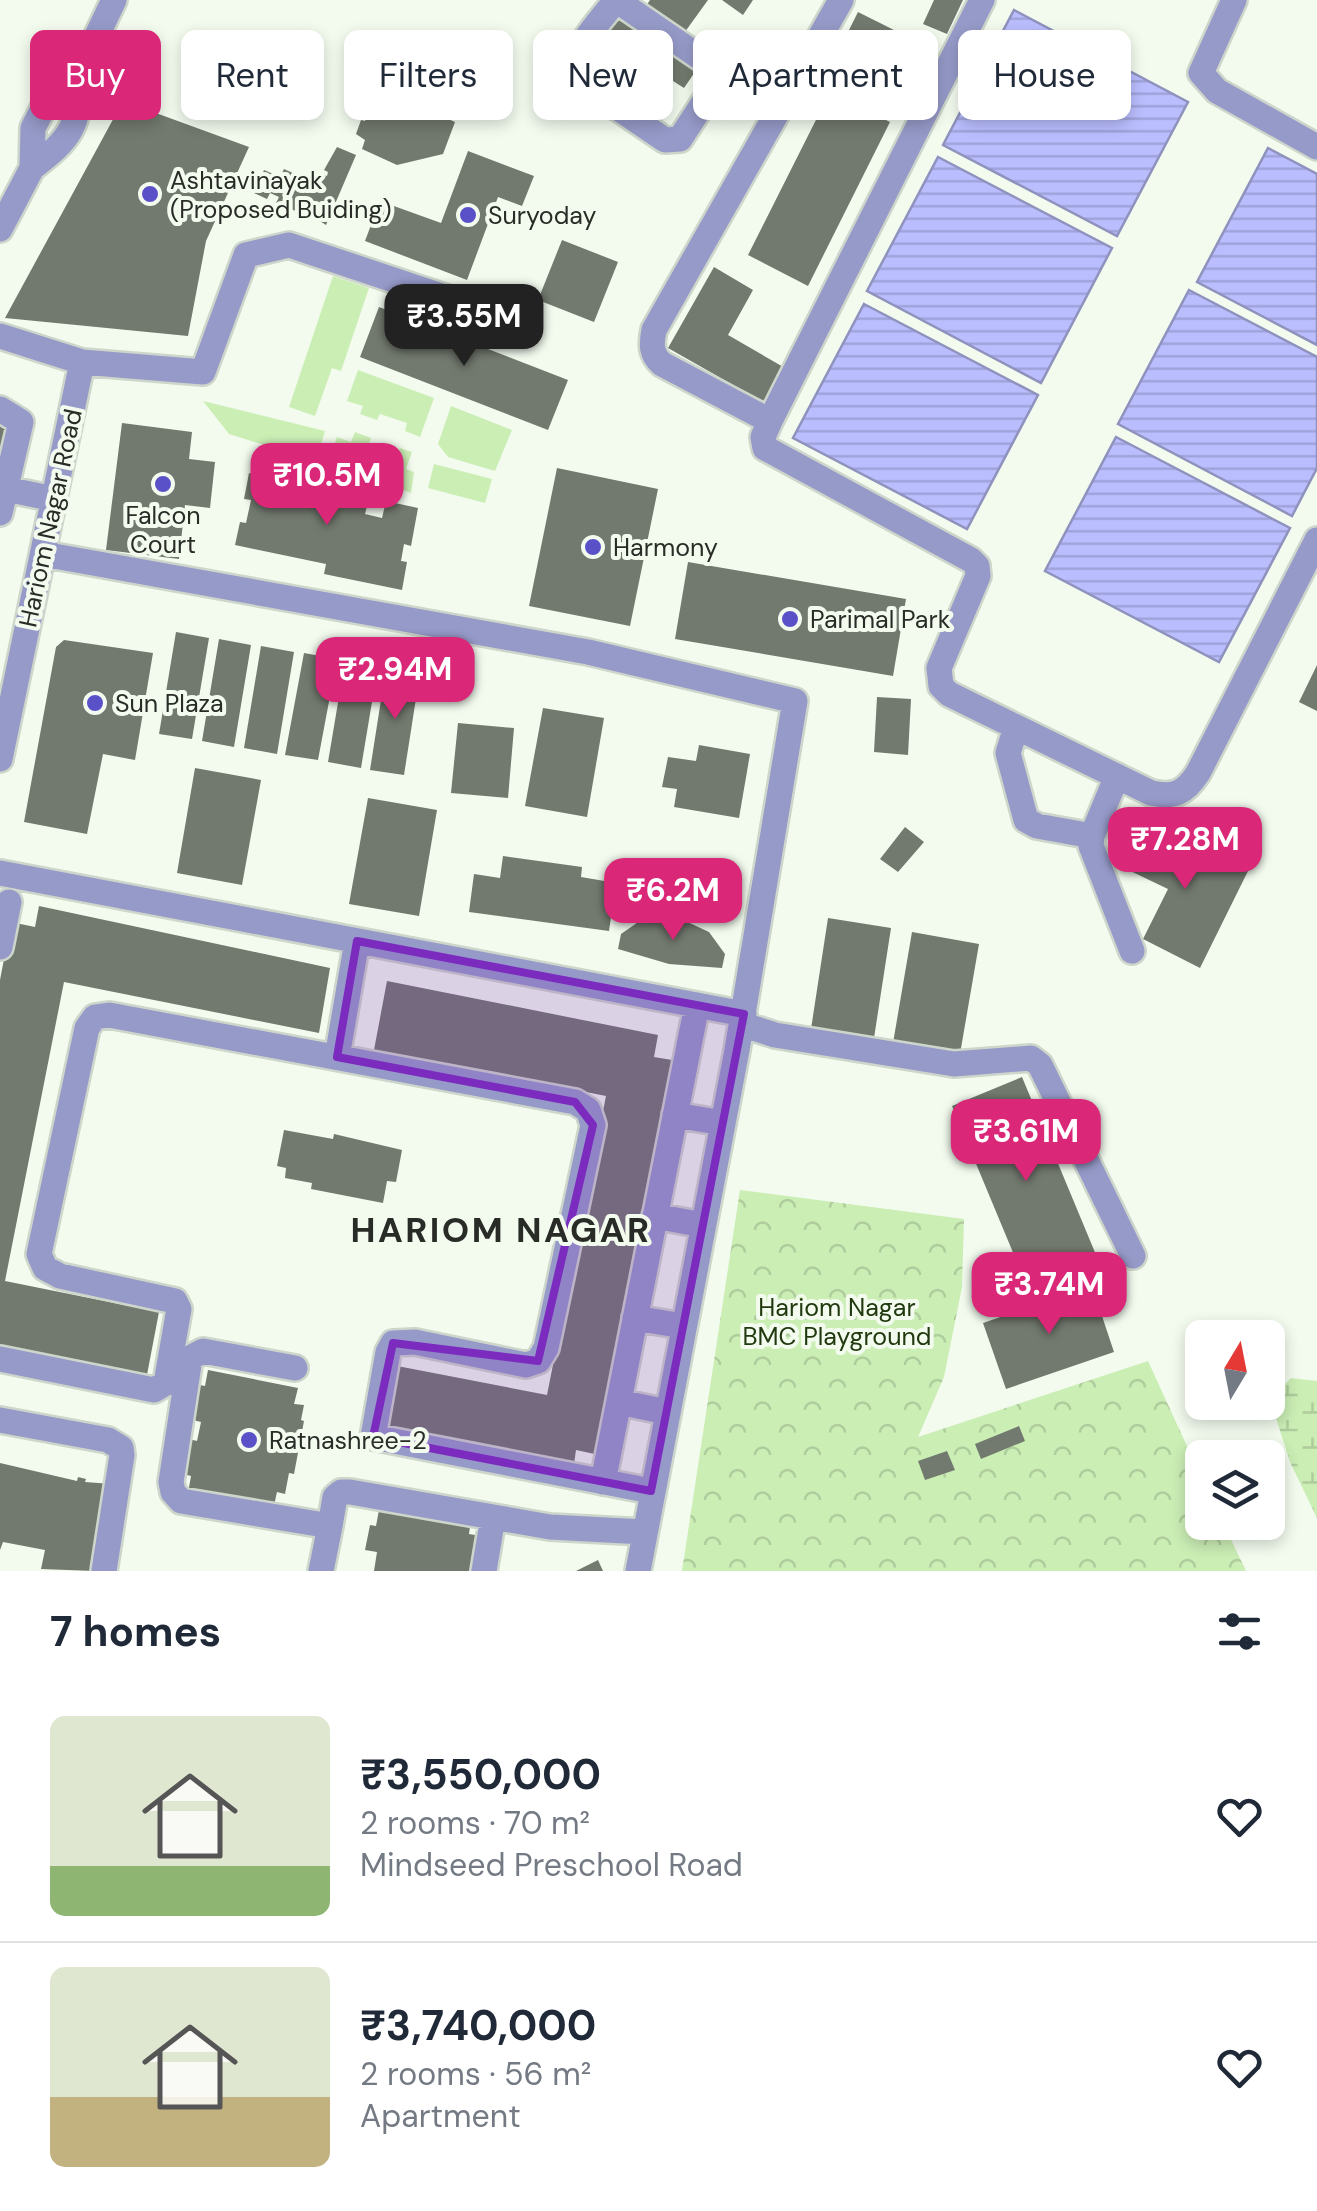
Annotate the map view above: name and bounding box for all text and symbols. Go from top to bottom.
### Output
chip: Buy [30,30,161,120]
chip: Rent [181,30,324,120]
chip: Filters [344,30,513,120]
chip: New [533,30,673,120]
chip: Apartment [693,30,938,120]
chip: House [958,30,1131,120]
place label: Ashtavinayak (Proposed Buiding) [170,164,392,226]
marker: Ashtavinayak (Proposed Buiding) [139,183,161,205]
place label: Suryoday [488,199,597,232]
marker: Suryoday [457,204,479,226]
pin: ₹3.55M [383,284,545,369]
text: ₹3.55M [406,295,522,337]
street label: Hariom Nagar Road [11,406,90,630]
pin: ₹10.5M [246,443,408,528]
text: ₹10.5M [273,454,381,496]
marker: Falcon Court [152,473,174,495]
place label: Falcon Court [125,499,201,561]
place label: Harmony [613,531,718,564]
marker: Harmony [582,536,604,558]
place label: Parimal Park [810,603,951,636]
marker: Parimal Park [779,608,801,630]
pin: ₹2.94M [314,637,476,722]
text: ₹2.94M [338,648,452,690]
place label: Sun Plaza [115,687,224,720]
marker: Sun Plaza [84,692,106,714]
pin: ₹7.28M [1104,807,1266,892]
text: ₹7.28M [1130,818,1240,860]
pin: ₹6.2M [603,858,743,943]
text: ₹6.2M [626,869,720,911]
pin: ₹3.61M [945,1099,1107,1184]
text: ₹3.61M [973,1110,1079,1152]
district label: HARIOM NAGAR [350,1207,652,1253]
pin: ₹3.74M [968,1252,1130,1337]
text: ₹3.74M [994,1263,1104,1305]
park label: Hariom Nagar BMC Playground [742,1291,932,1353]
north arrow [1185,1320,1285,1420]
map controls [1185,1320,1285,1540]
place label: Ratnashree-2 [269,1424,427,1457]
marker: Ratnashree-2 [238,1429,260,1451]
button: layers [1185,1440,1285,1540]
text: 7 homes [50,1604,221,1659]
icon: filters [1212,1604,1267,1659]
text: ₹3,550,000 [360,1747,601,1802]
icon: home [130,1756,250,1876]
icon: heart [1212,1789,1267,1844]
text: 2 rooms · 70 m² [360,1802,590,1844]
text: Mindseed Preschool Road [360,1844,743,1886]
text: ₹3,740,000 [360,1998,596,2053]
icon: home [130,2007,250,2127]
icon: heart [1212,2040,1267,2095]
text: 2 rooms · 56 m² [360,2053,591,2095]
text: Apartment [360,2095,521,2137]

